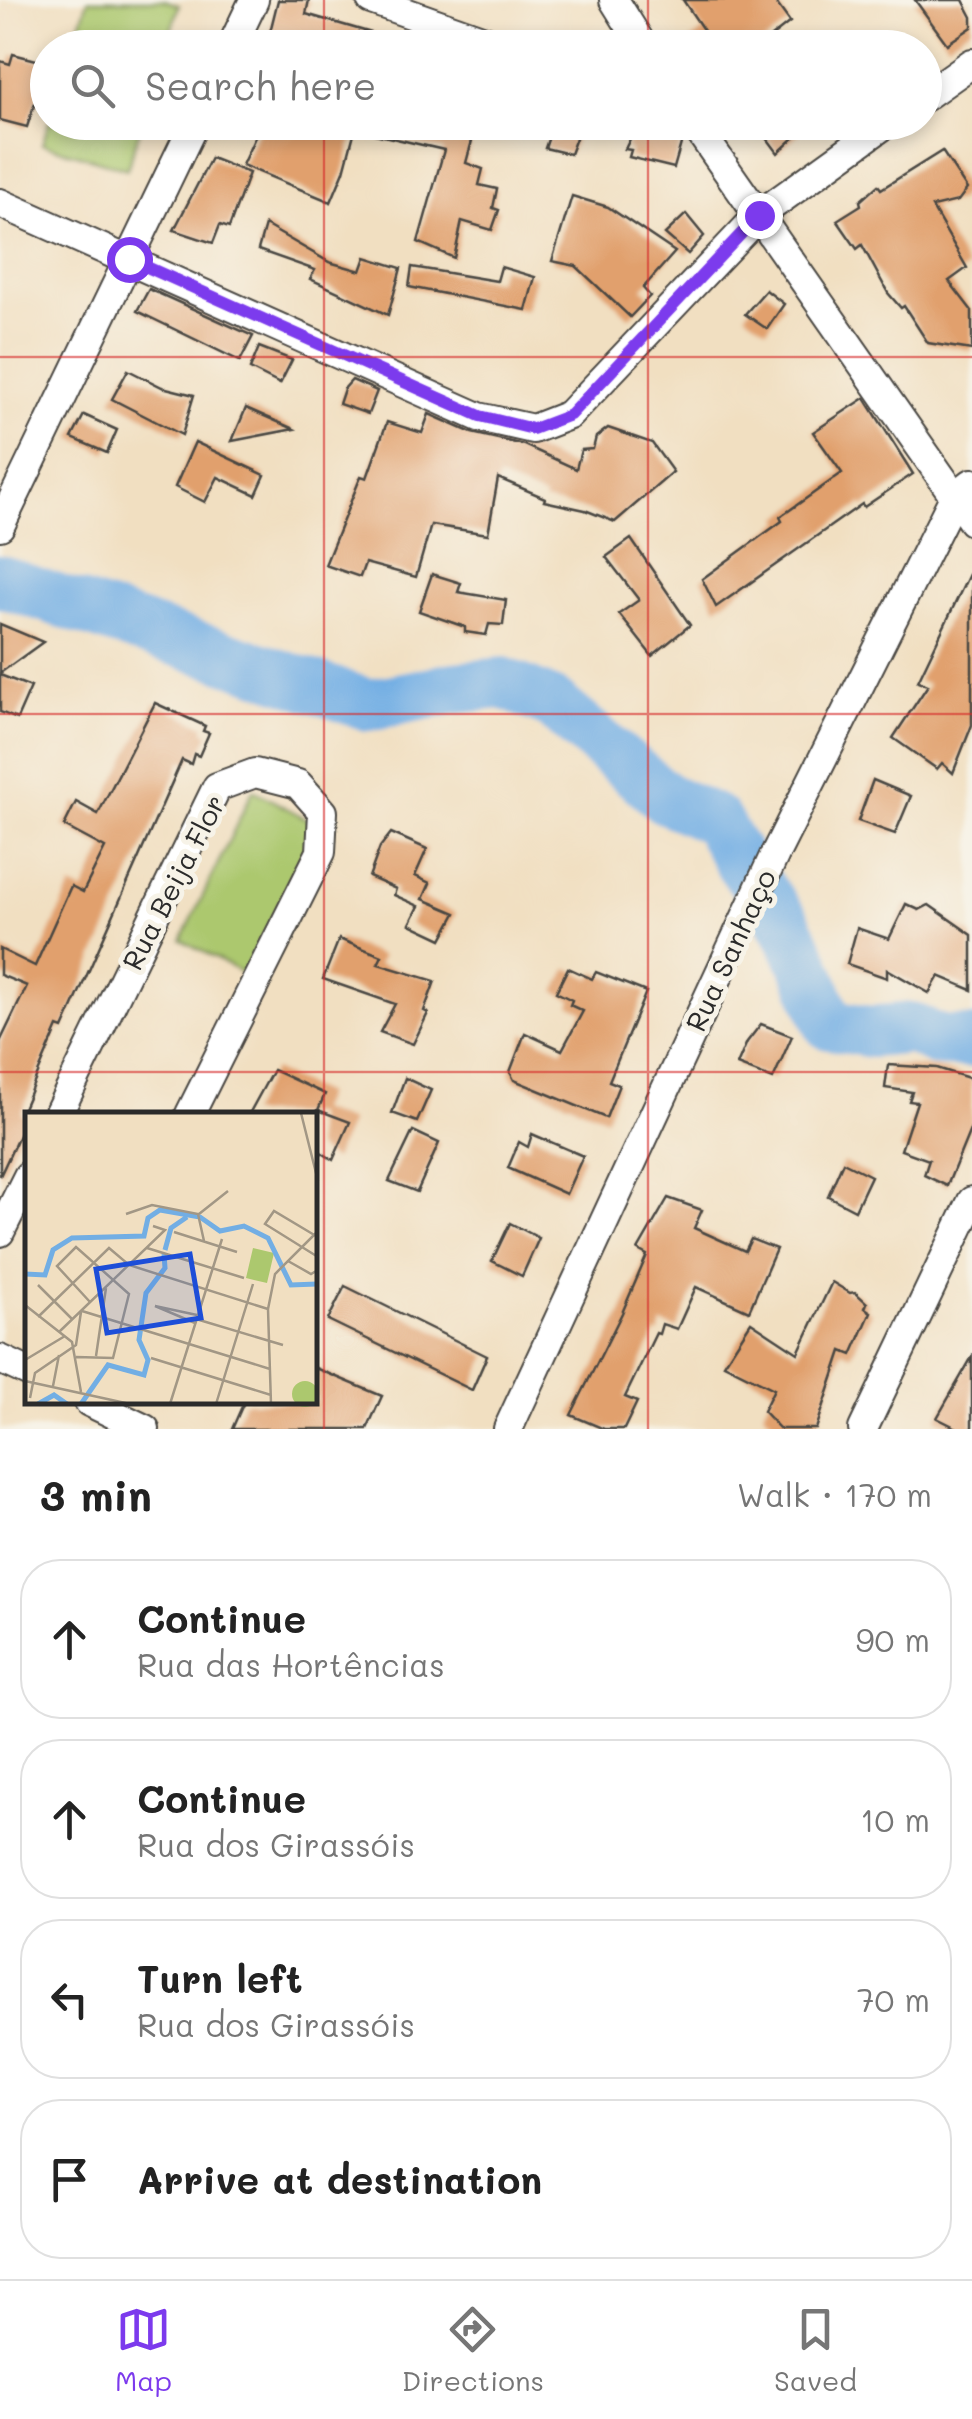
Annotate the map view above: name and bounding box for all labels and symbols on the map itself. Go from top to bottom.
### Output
route end [737,193,783,239]
route start [107,237,153,283]
street label: Rua Beija Flor [113,788,233,976]
street label: Rua Sanhaço [677,863,783,1037]
inset map [25,1112,318,1404]

